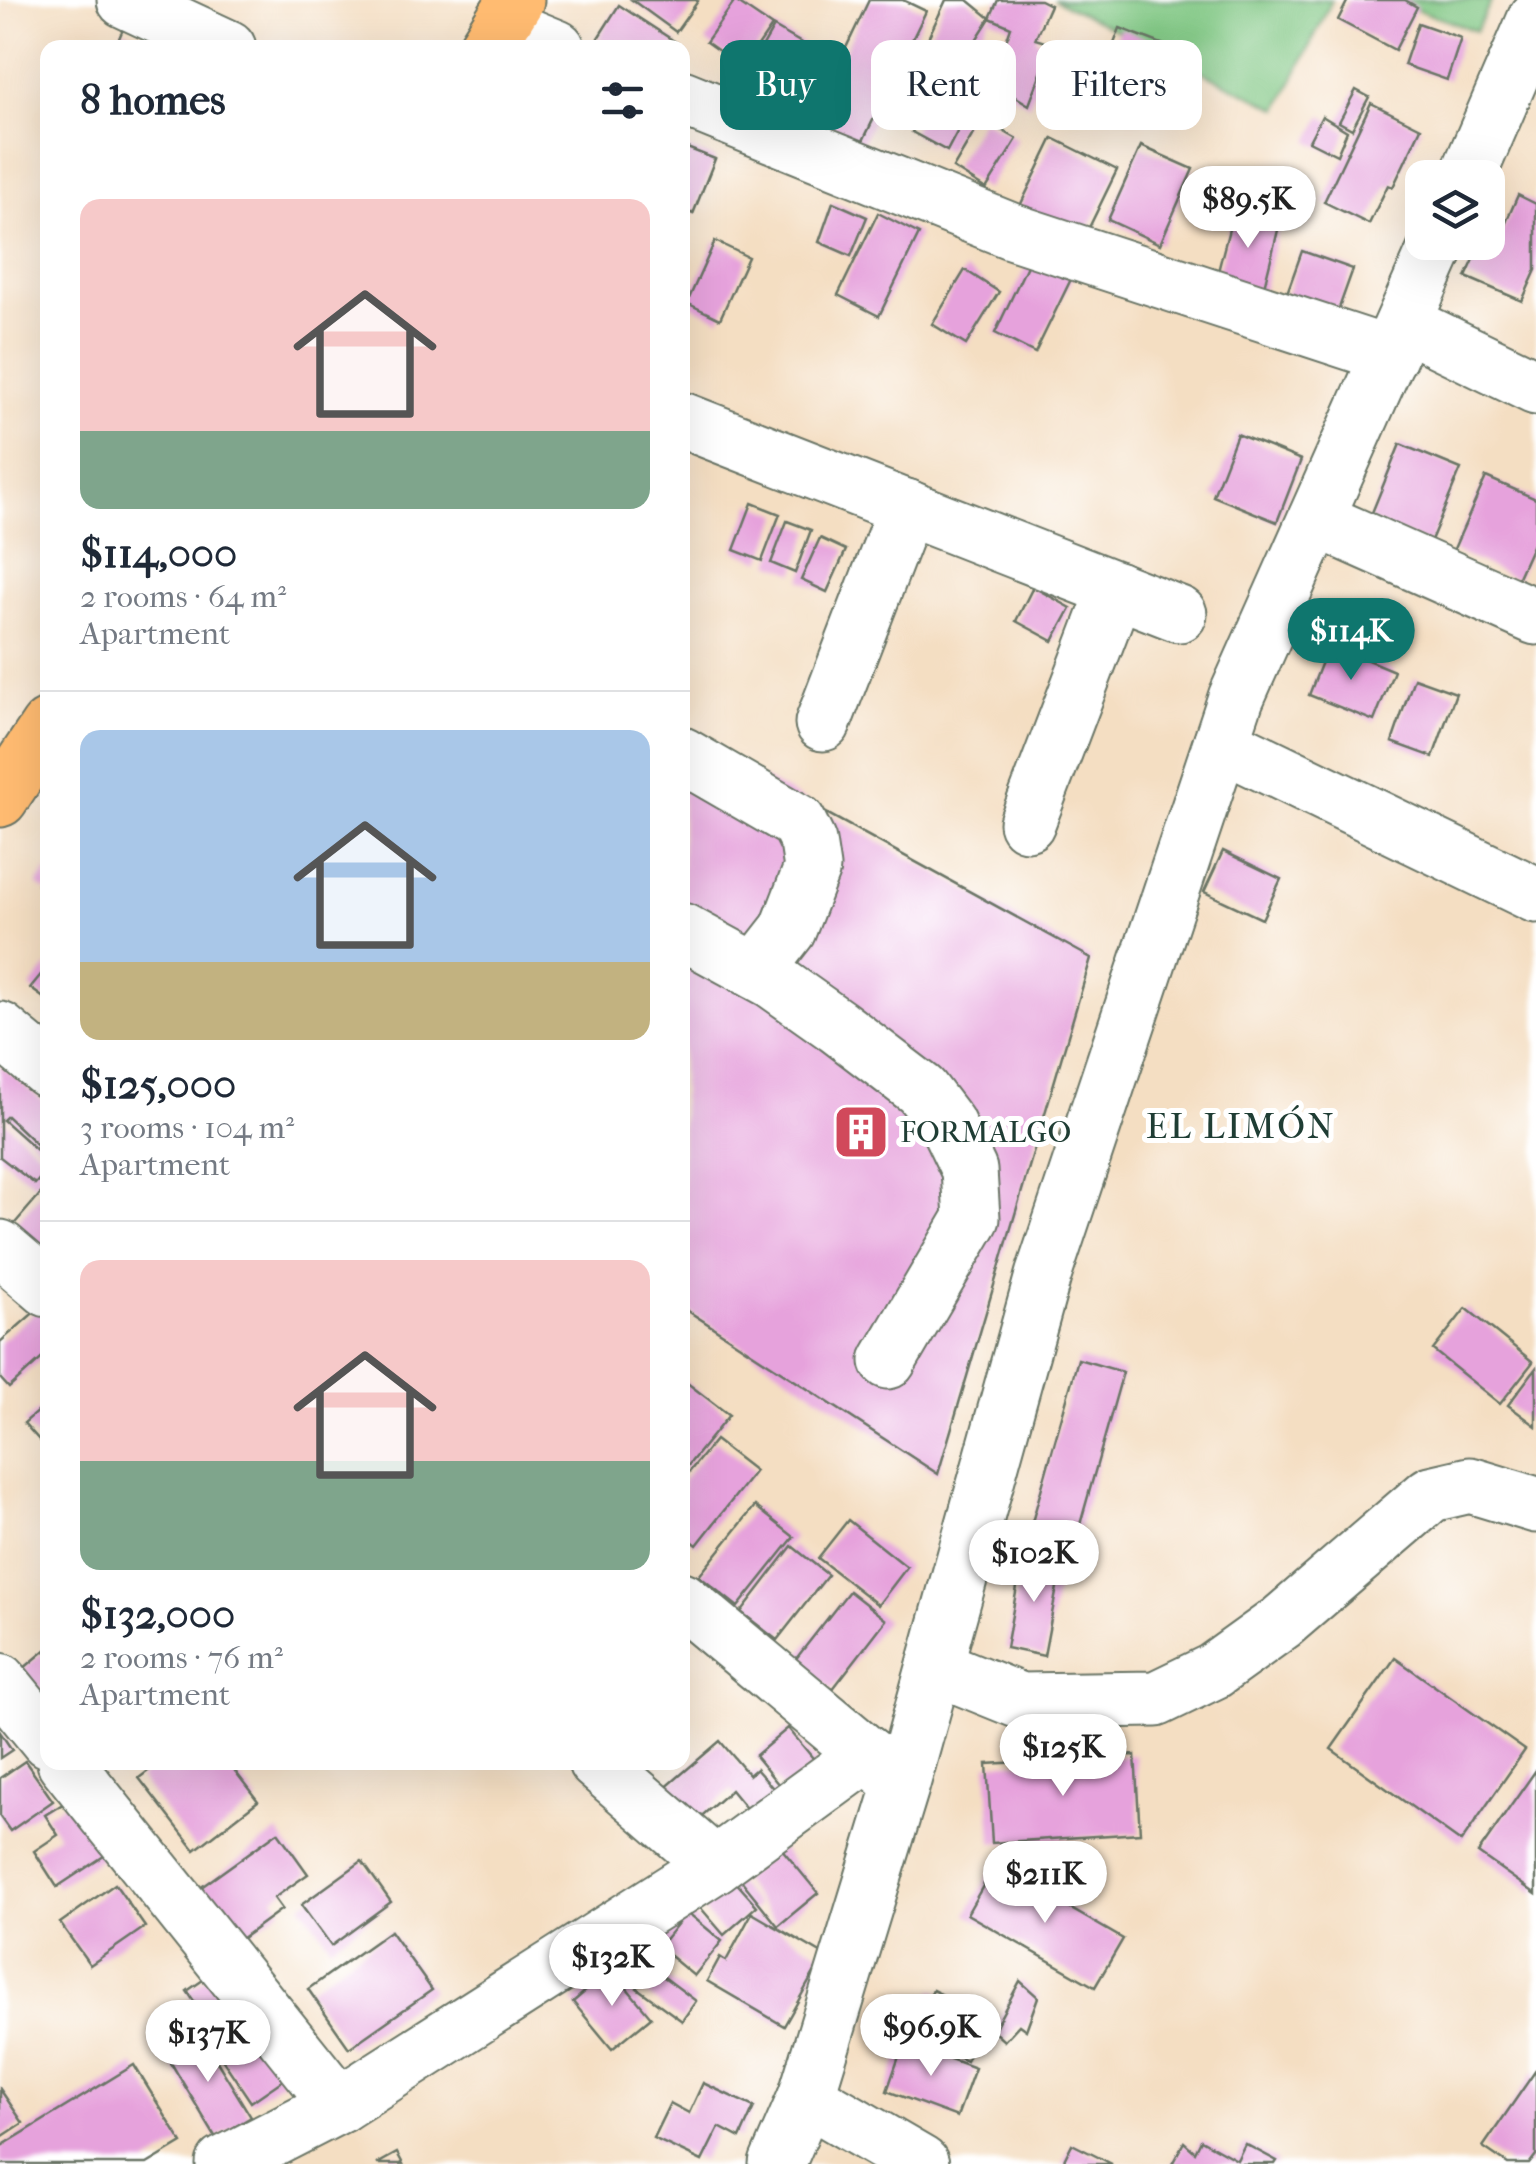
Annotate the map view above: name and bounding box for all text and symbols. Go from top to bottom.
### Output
chip: Buy [720,40,851,130]
chip: Rent [871,40,1016,130]
chip: Filters [1036,40,1202,130]
icon: filters [595,73,650,128]
text: 8 homes [80,76,226,125]
map controls [1405,160,1505,260]
button: layers [1405,160,1505,260]
pin: $89.5K [1167,166,1329,251]
text: $89.5K [1202,180,1294,217]
icon: home [275,264,455,444]
text: $114,000 [80,529,237,578]
text: 2 rooms · 64 m² [80,578,286,615]
pin: $114K [1281,598,1421,683]
text: $114K [1310,612,1392,649]
text: Apartment [80,615,230,652]
icon: home [275,795,455,975]
text: $125,000 [80,1060,236,1109]
building icon: FORMALGO [831,1102,891,1162]
district label: EL LIMÓN [1146,1105,1336,1147]
text: 3 rooms · 104 m² [80,1109,294,1146]
place label: FORMALGO [900,1115,1071,1150]
text: Apartment [80,1146,230,1183]
icon: home [275,1325,455,1505]
pin: $102K [964,1520,1104,1605]
text: $102K [991,1534,1077,1571]
text: $132,000 [80,1590,235,1639]
text: 2 rooms · 76 m² [80,1639,283,1676]
text: Apartment [80,1676,230,1713]
pin: $125K [993,1714,1133,1799]
text: $125K [1022,1728,1104,1765]
pin: $211K [975,1841,1115,1926]
text: $211K [1005,1855,1085,1892]
pin: $132K [542,1924,682,2009]
text: $132K [571,1938,653,1975]
pin: $96.9K [850,1994,1012,2079]
pin: $137K [138,2000,278,2085]
text: $96.9K [882,2008,980,2045]
text: $137K [168,2014,248,2051]

